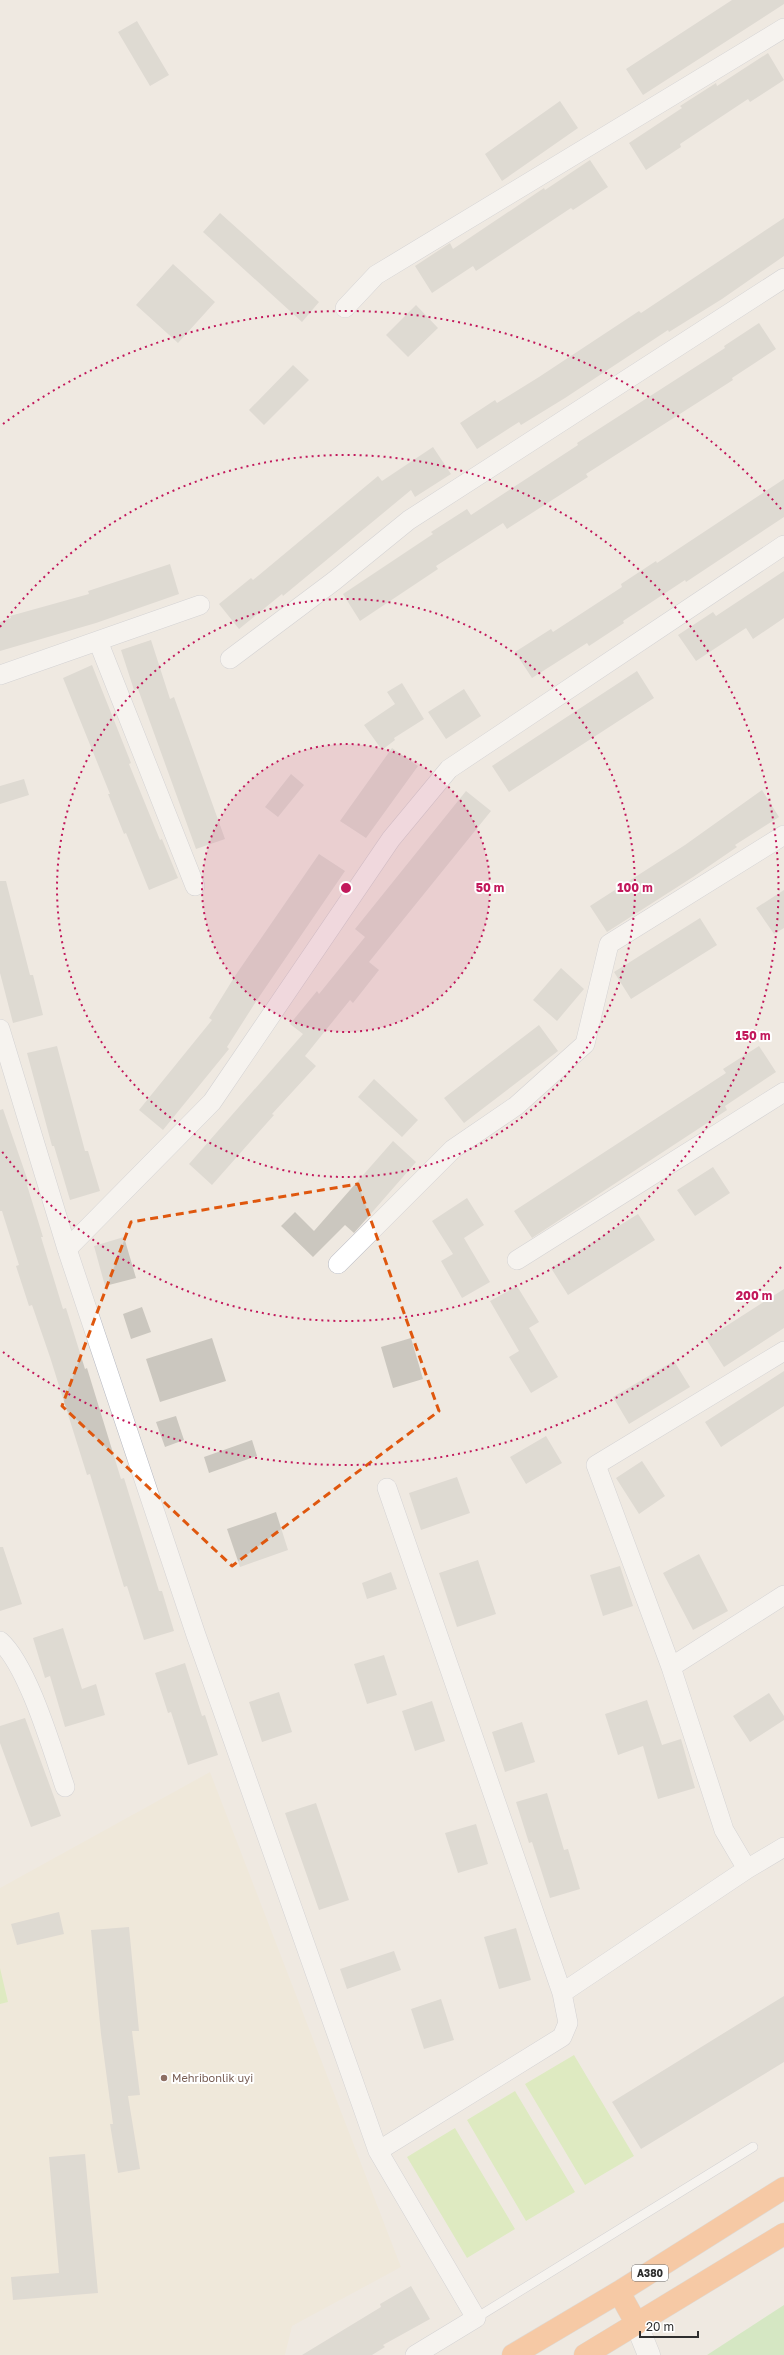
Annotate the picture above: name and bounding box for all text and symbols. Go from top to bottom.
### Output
text: 50 m [476,880,504,895]
text: 100 m [617,880,653,895]
centre of rings [339,881,353,895]
text: 150 m [736,1028,770,1043]
text: 200 m [736,1288,772,1303]
place label: Mehribonlik uyi [172,2071,253,2084]
marker: Mehribonlik uyi [159,2073,169,2083]
road number: A380 [632,2265,668,2281]
scale bar [640,2313,698,2339]
text: 20 m [646,2319,674,2334]

